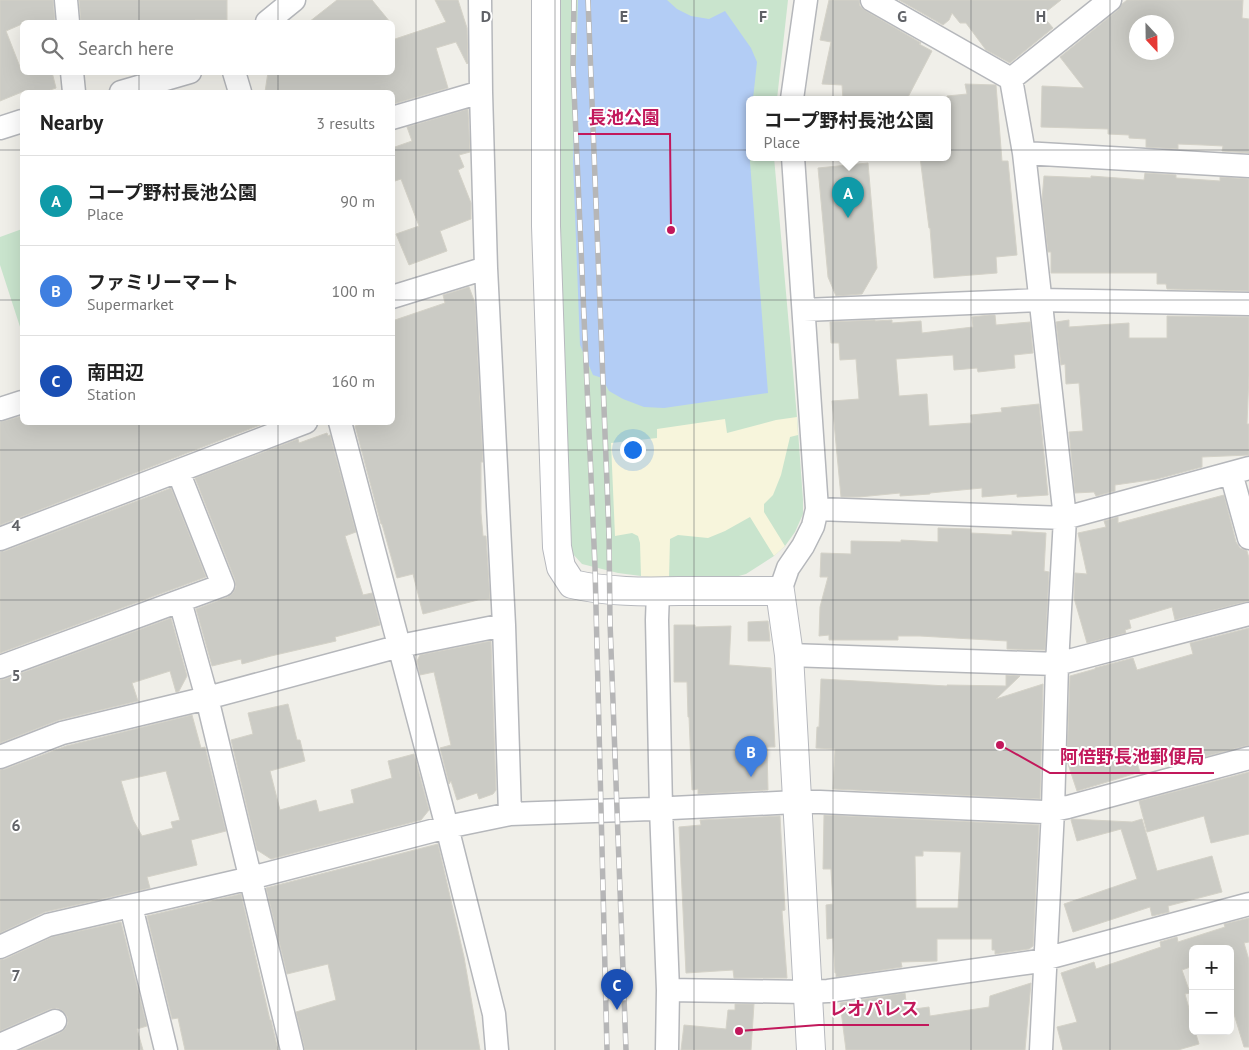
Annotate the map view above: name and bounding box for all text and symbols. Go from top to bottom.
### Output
text: D [481,6,491,26]
text: E [620,6,628,26]
text: F [759,6,767,26]
text: G [897,6,907,26]
text: H [1036,6,1046,26]
north arrow [1129,15,1174,60]
search box [20,20,395,75]
icon: search [38,34,66,62]
text: Search here [78,36,174,60]
popup [746,96,951,161]
callout: 長池公園 [578,101,670,134]
text: 長池公園 [588,106,660,129]
text: コープ野村長池公園 [764,108,933,132]
text: Nearby [40,109,103,136]
text: 3 results [316,113,375,133]
text: Place [764,132,800,152]
pin: A [832,177,864,218]
text: コープ野村長池公園 [87,180,257,204]
text: A [51,191,61,211]
text: 90 m [340,191,375,211]
text: Place [87,204,124,224]
text: ファミリーマート [87,270,239,294]
text: B [51,281,61,301]
text: 100 m [332,281,375,301]
text: Supermarket [87,294,174,314]
text: 南田辺 [87,360,144,384]
text: C [52,371,60,391]
text: 160 m [332,371,375,391]
text: Station [87,384,136,404]
your location [620,437,646,463]
text: 4 [11,515,21,535]
text: 5 [11,665,21,685]
pin: B [735,736,767,777]
callout: 阿倍野長池郵便局 [1050,740,1214,773]
text: 阿倍野長池郵便局 [1060,745,1204,768]
text: 6 [11,815,21,835]
map controls [1189,945,1234,1035]
button: + [1189,945,1234,990]
text: 7 [11,965,21,985]
pin: C [601,969,633,1010]
button: − [1189,990,1234,1035]
callout: レオパレス [819,992,929,1025]
text: レオパレス [829,997,919,1020]

